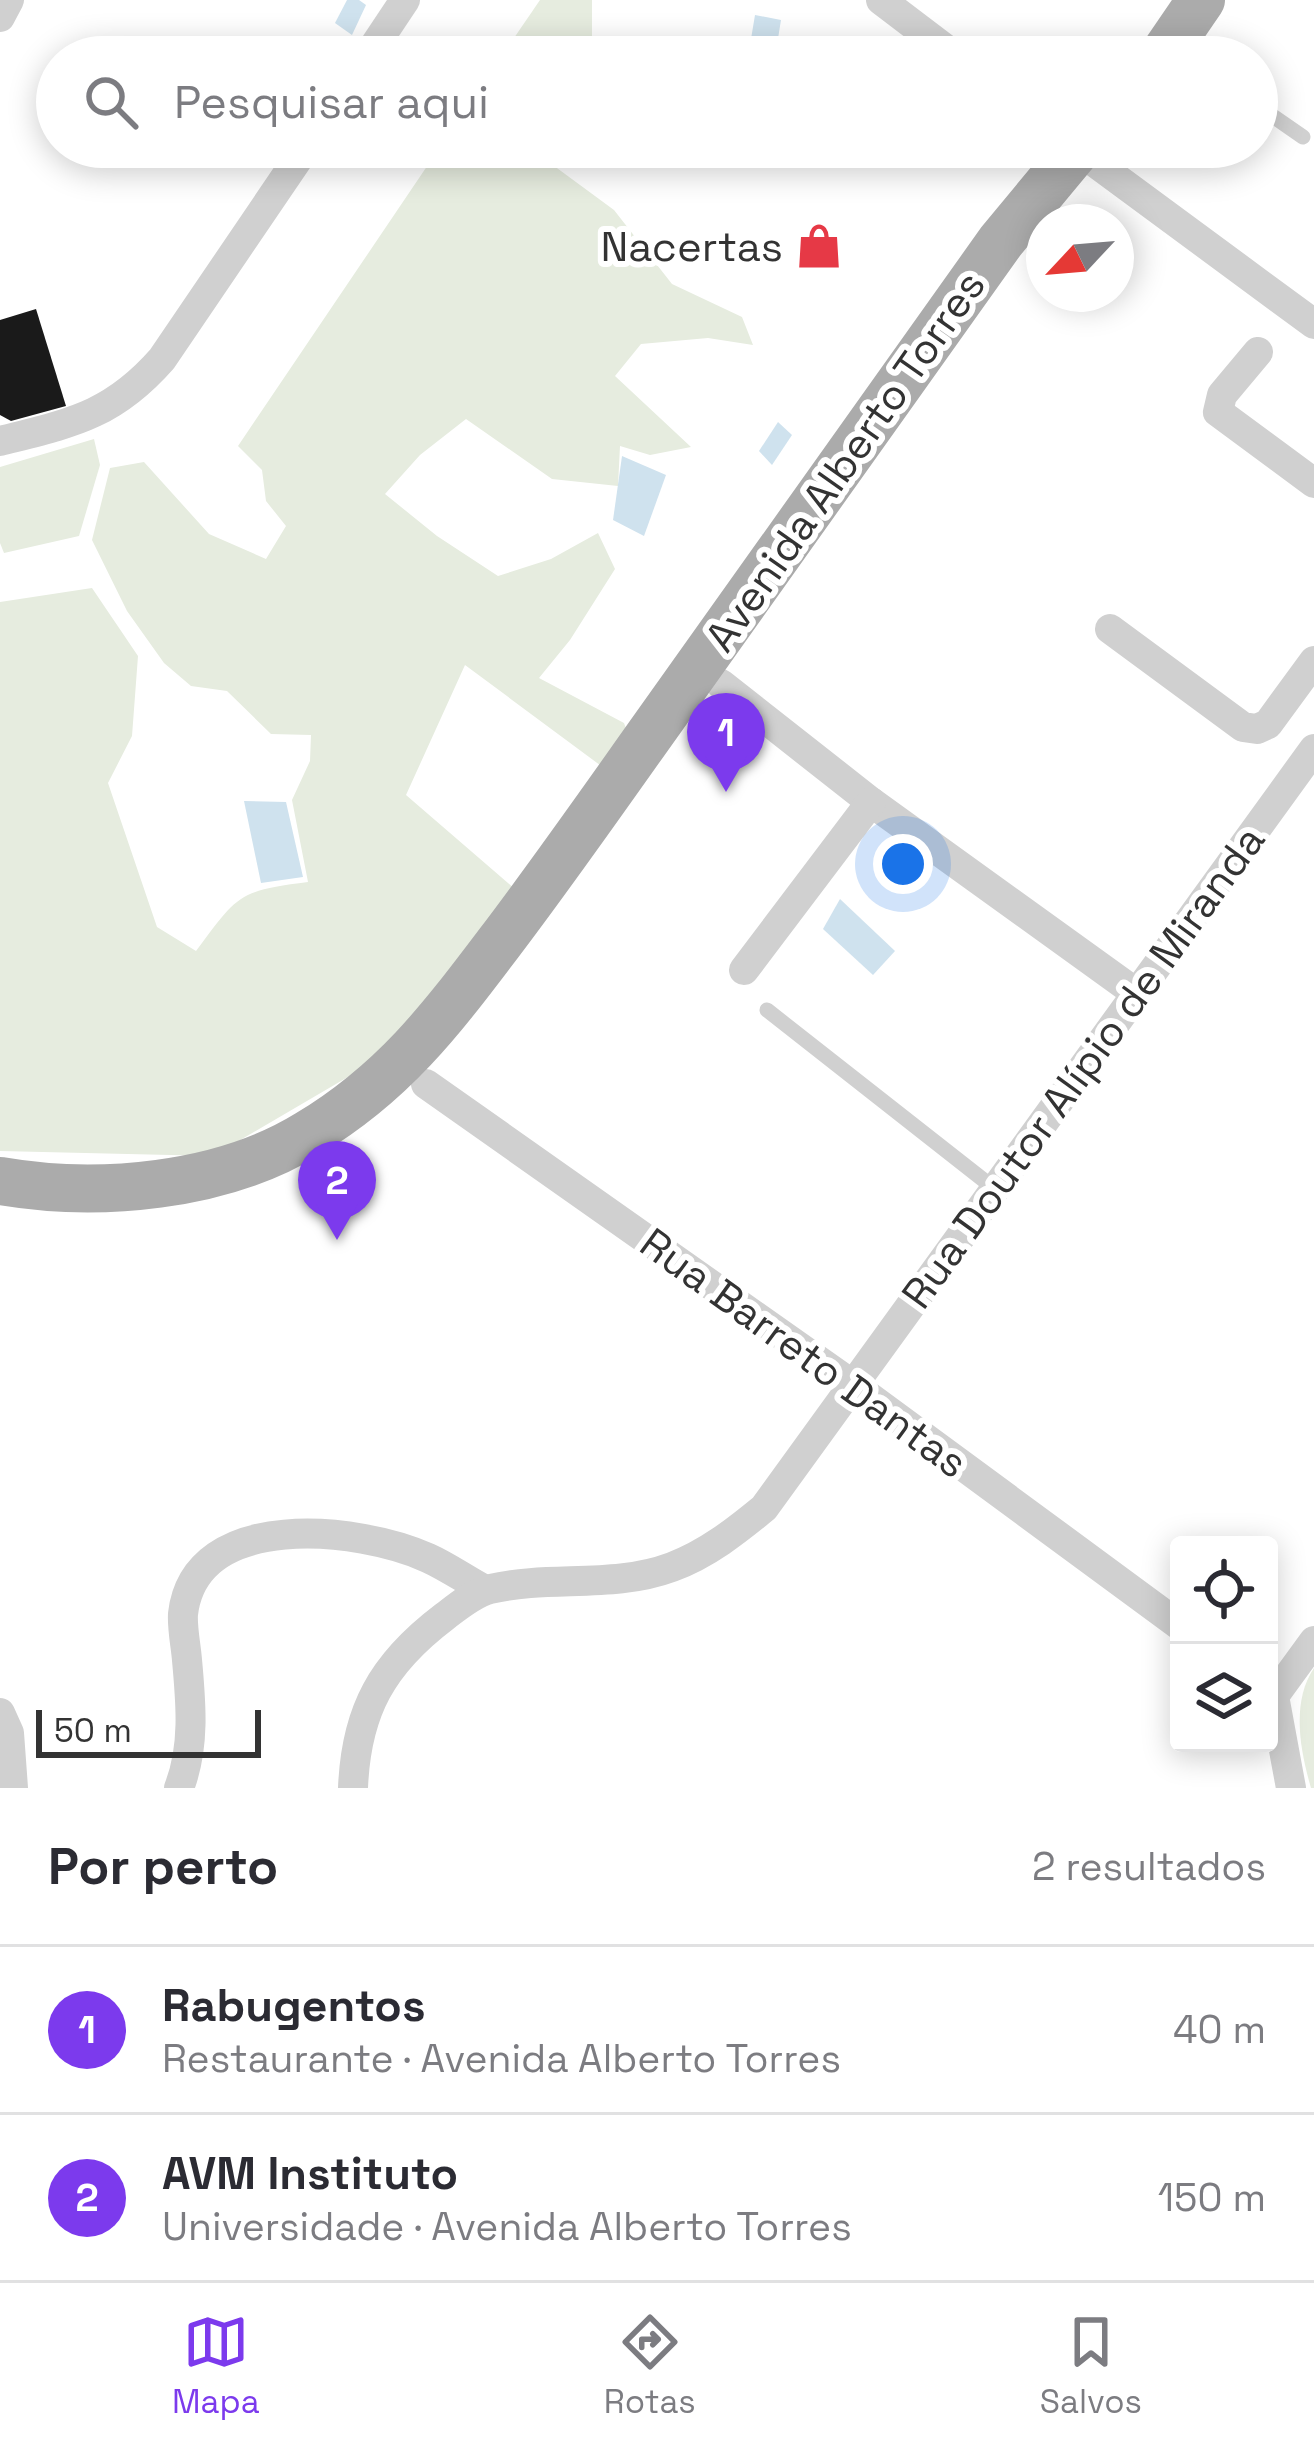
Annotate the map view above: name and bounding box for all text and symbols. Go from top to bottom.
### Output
search box [36,36,1278,168]
icon: search [78,69,144,135]
text: Pesquisar aqui [174,74,489,131]
north arrow [1026,204,1134,312]
place label: Nacertas [600,220,783,273]
shop icon: Nacertas [794,221,844,271]
street label: Avenida Alberto Torres [693,260,997,662]
pin: 1 [687,693,765,792]
street label: Rua Doutor Alípio de Miranda [890,815,1276,1319]
your location [873,834,933,894]
pin: 2 [298,1141,376,1240]
street label: Rua Barreto Dantas [630,1216,978,1490]
map controls [1170,1536,1278,1752]
button: locate [1170,1536,1278,1644]
button: layers [1170,1644,1278,1752]
scale bar [36,1704,261,1757]
text: 50 m [54,1710,132,1752]
text: Por perto [48,1834,278,1899]
text: 2 resultados [1032,1842,1266,1891]
text: Rabugentos [162,1977,425,2034]
text: 1 [78,2005,96,2054]
text: 40 m [1173,2005,1266,2054]
text: Restaurante · Avenida Alberto Torres [162,2034,841,2083]
text: AVM Instituto [162,2145,458,2202]
text: 2 [75,2173,99,2222]
text: 150 m [1158,2173,1266,2222]
text: Universidade · Avenida Alberto Torres [162,2202,852,2251]
tab: Mapa [172,2309,260,2423]
tab: Rotas [604,2309,696,2423]
tab: Salvos [1040,2309,1142,2423]

